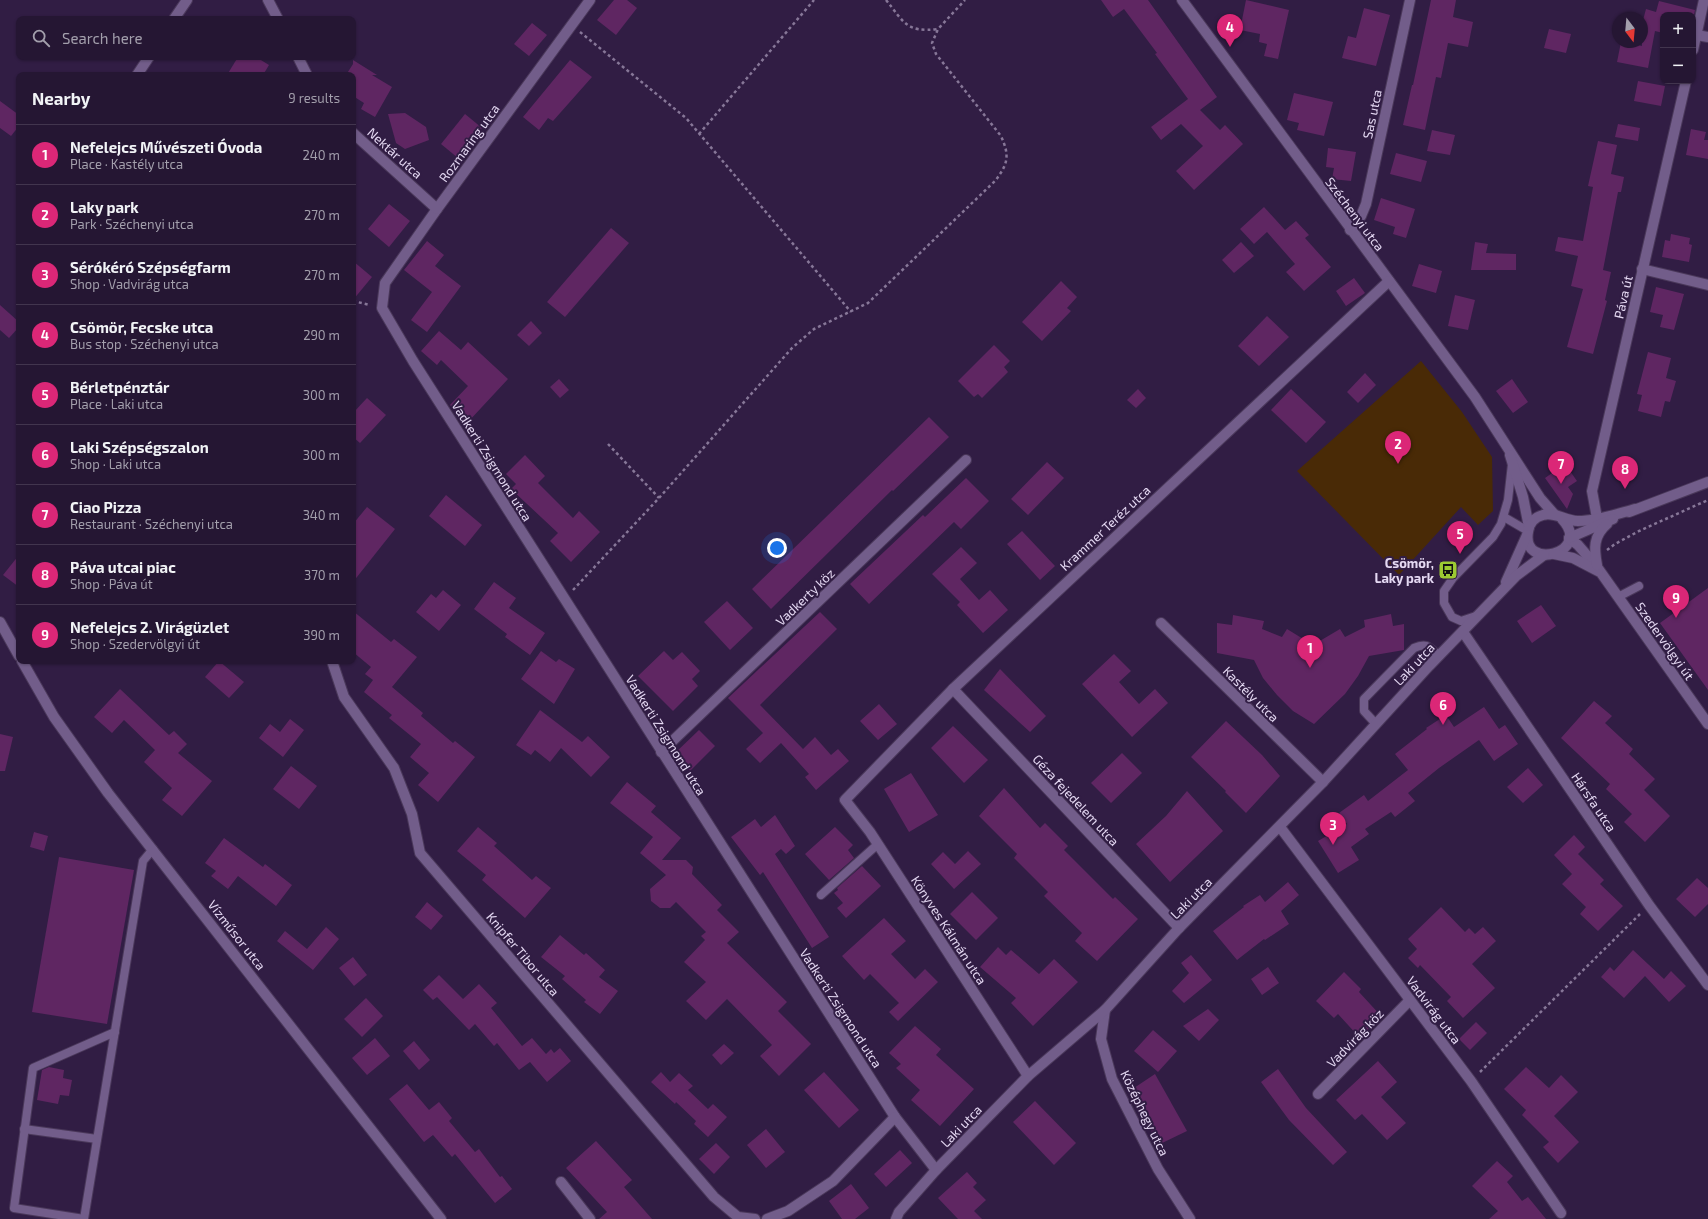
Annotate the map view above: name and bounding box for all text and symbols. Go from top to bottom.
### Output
north arrow [1612,12,1648,48]
map controls [1660,12,1696,84]
button: + [1660,12,1696,48]
pin: 4 [1217,14,1243,47]
search box [16,16,356,60]
icon: search [30,27,52,49]
text: Search here [62,29,143,47]
button: − [1660,48,1696,84]
text: Nearby [32,88,90,108]
street label: Sas utca [1359,88,1385,140]
text: 9 results [288,90,340,106]
street label: Rozmaring utca [435,101,503,185]
street label: Nektár utca [364,124,426,182]
text: Nefelejcs Művészeti Óvoda [70,138,262,156]
text: 1 [42,147,48,163]
text: 240 m [303,147,340,163]
text: Place · Kastély utca [70,156,183,172]
street label: Széchenyi utca [1322,174,1388,254]
text: Laky park [70,198,139,216]
text: 2 [41,207,49,223]
text: 270 m [304,207,340,223]
text: Park · Széchenyi utca [70,216,194,232]
text: Sérókéró Szépségfarm [70,258,231,276]
text: 3 [41,267,49,283]
text: 270 m [304,267,340,283]
street label: Páva út [1610,274,1636,320]
text: Shop · Vadvirág utca [70,276,189,292]
text: Csömör, Fecske utca [70,318,213,336]
text: 4 [41,327,49,343]
text: 290 m [303,327,340,343]
text: Bus stop · Széchenyi utca [70,336,219,352]
text: Bérletpénztár [70,378,169,396]
text: 5 [41,387,49,403]
text: 300 m [303,387,340,403]
text: Place · Laki utca [70,396,163,412]
street label: Vadkerti Zsigmond utca [448,398,536,524]
pin: 2 [1385,431,1411,464]
text: Laki Szépségszalon [70,438,209,456]
text: 6 [41,447,49,463]
text: 300 m [303,447,340,463]
pin: 7 [1548,451,1574,484]
text: Shop · Laki utca [70,456,161,472]
pin: 8 [1612,456,1638,489]
street label: Krammer Teréz utca [1056,482,1154,574]
text: Ciao Pizza [70,498,141,516]
text: 7 [42,507,48,523]
text: 340 m [303,507,340,523]
text: Restaurant · Széchenyi utca [70,516,233,532]
pin: 5 [1447,521,1473,554]
your location [767,538,787,558]
place label: Csömör, Laky park [1374,555,1435,586]
text: Páva utcai piac [70,558,176,576]
bus stop icon: Csömör, Laky park [1437,559,1459,581]
street label: Vadkerty köz [772,565,838,629]
text: 8 [41,567,49,583]
text: 370 m [304,567,340,583]
text: Shop · Páva út [70,576,153,592]
pin: 9 [1663,585,1689,618]
street label: Szedervölgyi út [1632,599,1698,683]
text: Nefelejcs 2. Virágüzlet [70,618,229,636]
text: 9 [41,627,49,643]
text: 390 m [303,627,340,643]
pin: 1 [1297,635,1323,668]
text: Shop · Szedervölgyi út [70,636,200,652]
street label: Laki utca [1390,639,1438,689]
street label: Kastély utca [1220,663,1282,725]
street label: Vadkerti Zsigmond utca [622,672,710,798]
pin: 6 [1430,692,1456,725]
street label: Géza fejedelem utca [1030,751,1122,849]
street label: Hársfa utca [1568,769,1620,835]
pin: 3 [1320,812,1346,845]
street label: Könyves Kálmán utca [908,873,990,987]
street label: Laki utca [1167,874,1215,922]
street label: Vízműsor utca [205,897,269,973]
street label: Knipfer Tibor utca [483,909,563,999]
street label: Vadkerti Zsigmond utca [796,945,886,1071]
street label: Vadvirág utca [1403,973,1465,1047]
street label: Vadvirág köz [1323,1005,1387,1071]
street label: Középhegy utca [1117,1068,1173,1158]
street label: Laki utca [937,1102,985,1150]

